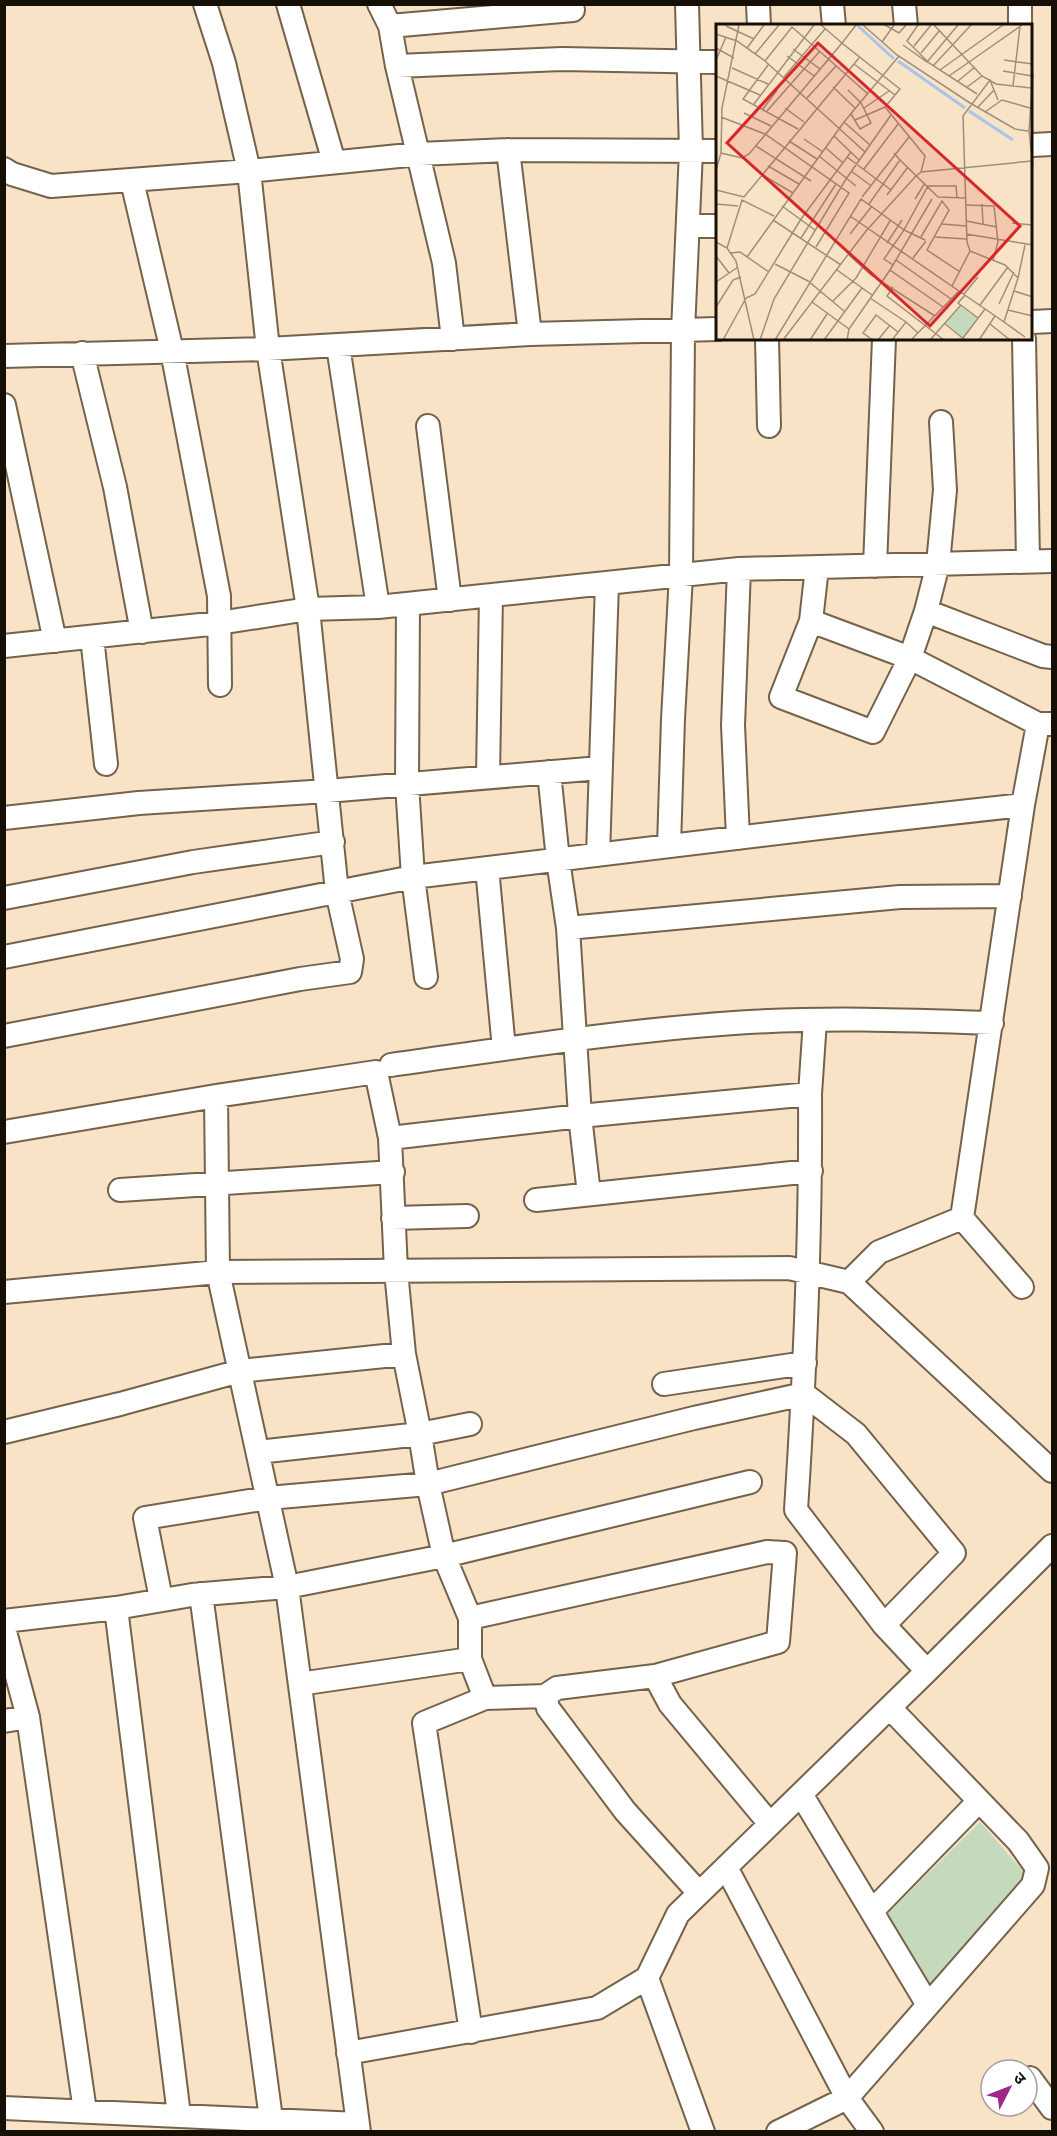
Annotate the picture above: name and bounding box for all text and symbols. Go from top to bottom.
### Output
inset map [716,24,1033,340]
north arrow [979,2058,1039,2118]
text: उ [1009,2067,1032,2089]

